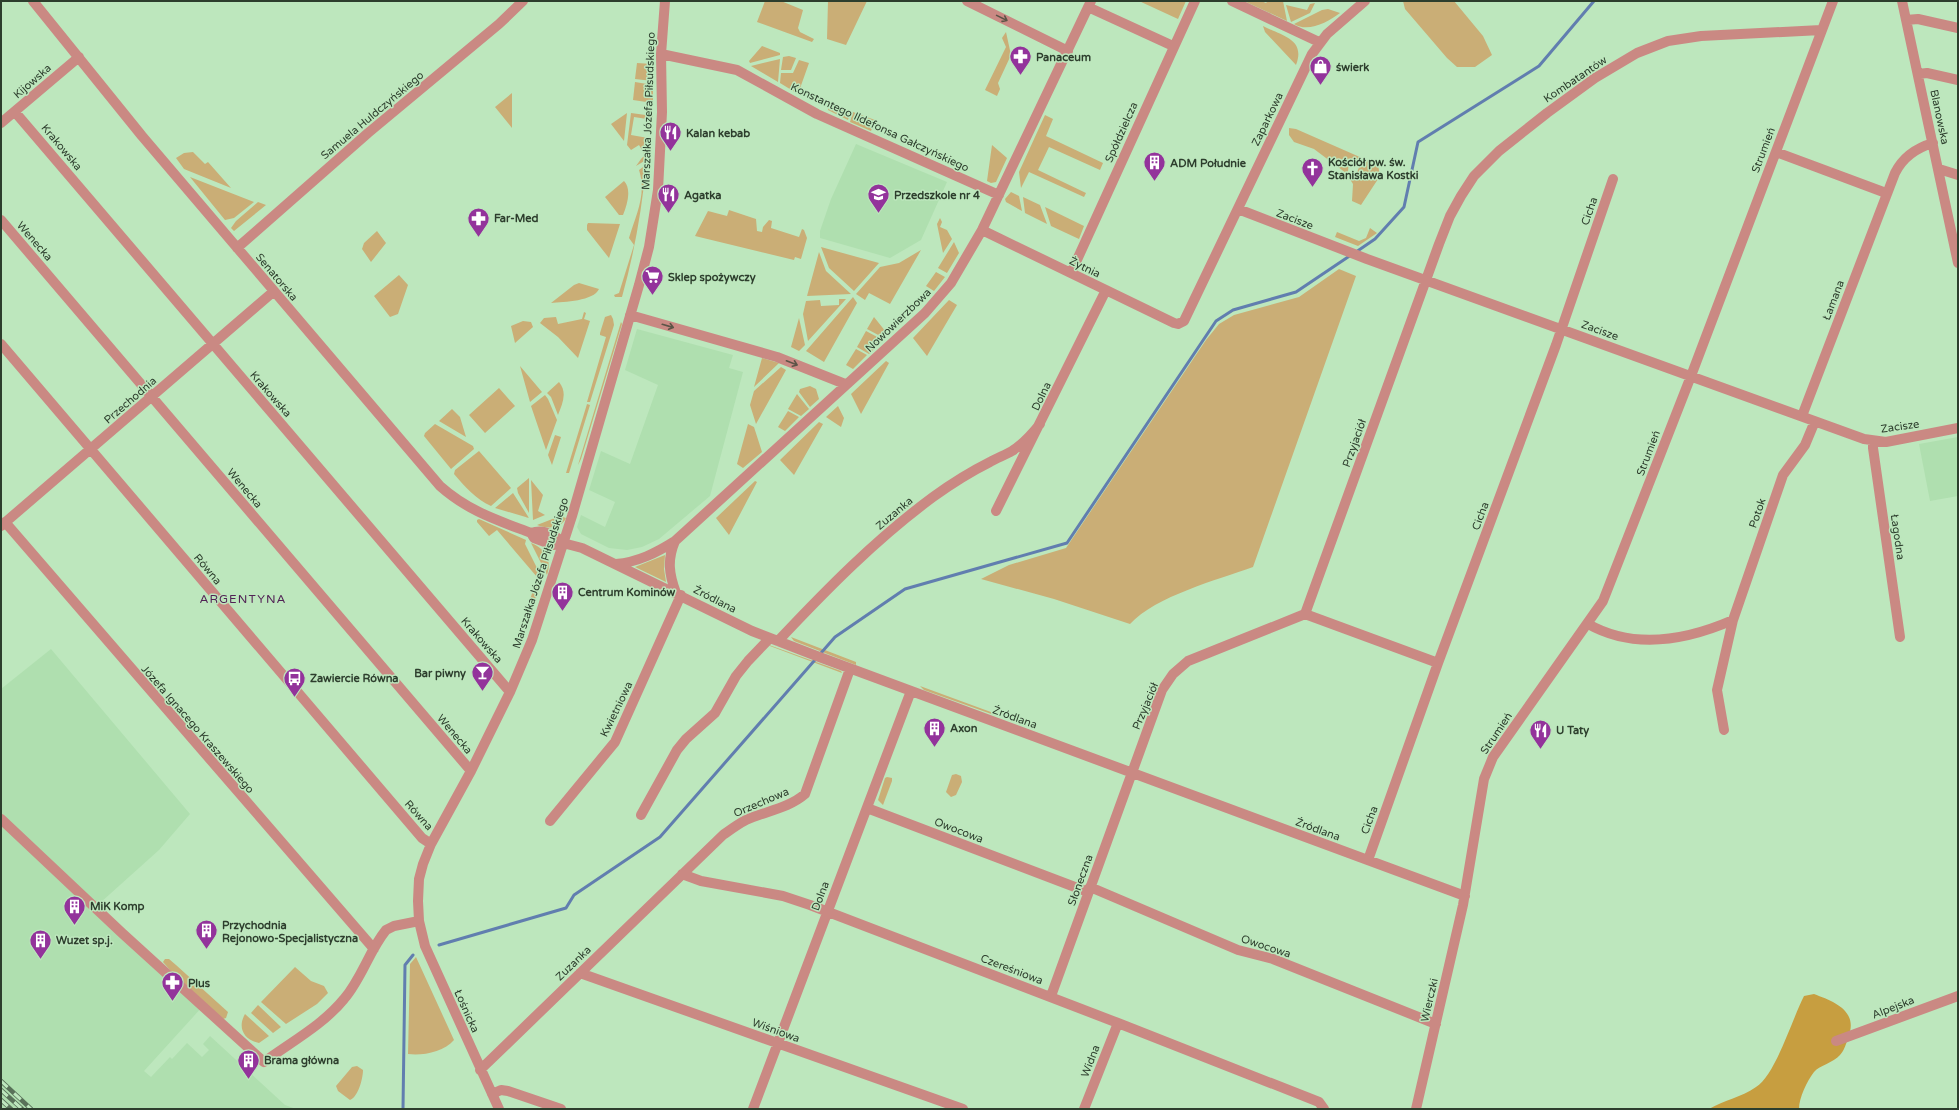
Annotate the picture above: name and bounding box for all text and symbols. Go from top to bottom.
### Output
one-way arrow [996,15,1008,22]
street label: Marszałka Józefa Piłsudskiego [639,32,658,190]
pharmacy icon: Panaceum [1007,44,1033,77]
place label: Panaceum [1036,51,1091,64]
street label: Kombatantów [1541,53,1610,105]
shop icon: świerk [1307,54,1333,87]
place label: świerk [1336,61,1369,74]
street label: Kijowska [11,62,54,101]
street label: Samuela Huldczyńskiego [318,68,427,162]
street label: Konstantego Ildefonsa Gałczyńskiego [788,80,971,175]
street label: Blanowska [1927,88,1952,146]
street label: Zaparkowa [1249,90,1286,148]
street label: Spółdzielcza [1102,100,1141,164]
restaurant icon: Kalan kebab [658,120,684,153]
street label: Krakowska [39,122,85,173]
street label: Strumień [1749,126,1778,175]
place label: Kalan kebab [686,127,750,140]
building icon: ADM Południe [1142,150,1168,183]
church icon: Kościół pw. św. Stanisława Kostki [1300,155,1326,188]
place label: Kościół pw. św. Stanisława Kostki [1328,156,1419,182]
place label: ADM Południe [1170,157,1247,170]
restaurant icon: Agatka [656,182,682,215]
school or university icon: Przedszkole nr 4 [866,182,892,215]
place label: Agatka [684,189,721,203]
place label: Przedszkole nr 4 [894,189,980,202]
street label: Cicha [1579,195,1600,227]
pharmacy icon: Far-Med [465,205,491,238]
street label: Zacisze [1274,206,1315,232]
place label: Far-Med [494,212,538,225]
street label: Wenecka [14,219,55,264]
street label: Senatorska [253,251,300,304]
street label: Żytnia [1067,254,1102,281]
supermarket icon: Sklep spożywczy [640,264,666,297]
place label: Sklep spożywczy [668,271,756,285]
street label: Łamana [1820,278,1847,322]
street label: Nowowierzbowa [863,286,934,355]
street label: Zacisze [1579,318,1620,343]
one-way arrow [661,323,674,330]
one-way arrow [786,360,798,367]
street label: Krakowska [247,369,294,420]
street label: Przechodnia [102,374,159,427]
street label: Dolna [1029,380,1054,413]
street label: Przyjaciół [1340,417,1369,469]
street label: Zacisze [1880,417,1920,436]
street label: Strumień [1634,429,1663,478]
street label: Wenecka [224,466,265,511]
street label: Zuzanka [873,494,915,533]
street label: Marszałka Józefa Piłsudskiego [510,496,571,650]
street label: Potok [1746,497,1769,530]
street label: Cicha [1469,500,1492,532]
street label: Łagodna [1888,513,1907,561]
street label: Równa [191,551,224,587]
building icon: Centrum Kominów [549,579,575,612]
street label: Źródlana [691,582,739,616]
place label: Centrum Kominów [578,586,676,599]
district label: ARGENTYNA [200,592,286,606]
street label: Krakowska [458,615,505,666]
bar icon: Bar piwny [469,660,495,693]
street label: Józefa Ignacego Kraszewskiego [139,663,257,796]
bus stop icon: Zawiercie Równa [282,665,308,698]
place label: Bar piwny [414,667,466,681]
place label: Zawiercie Równa [310,672,399,685]
street label: Kwietniowa [597,679,635,739]
street label: Przyjaciół [1130,681,1161,732]
street label: Źródlana [991,702,1039,732]
street label: Strumień [1478,710,1515,757]
street label: Wenecka [434,712,475,757]
building icon: Axon [922,715,948,748]
restaurant icon: U Taty [1527,717,1553,750]
place label: Axon [950,722,978,735]
place label: U Taty [1556,724,1589,738]
street label: Orzechowa [732,785,791,820]
street label: Równa [402,798,436,833]
street label: Cicha [1358,804,1381,836]
street label: Źródlana [1294,814,1342,844]
street label: Owocowa [932,815,985,846]
street label: Słoneczna [1065,853,1096,908]
street label: Dolna [809,880,832,913]
building icon: MiK Komp [61,893,87,926]
place label: MiK Komp [90,900,145,914]
building icon: Przychodnia Rejonowo-Specjalistyczna [193,918,219,951]
place label: Przychodnia Rejonowo-Specjalistyczna [222,919,358,946]
building icon: Wuzet sp.j. [27,927,53,960]
street label: Owocowa [1239,932,1292,961]
place label: Wuzet sp.j. [56,934,113,948]
street label: Zuzanka [553,943,594,983]
street label: Czereśniowa [979,952,1045,987]
pharmacy icon: Plus [160,970,186,1003]
place label: Plus [188,977,211,990]
street label: Wierczki [1418,977,1441,1023]
street label: Łośnicka [451,988,482,1035]
street label: Alpejska [1870,993,1916,1021]
street label: Wiśniowa [750,1016,802,1045]
street label: Widna [1078,1043,1103,1079]
building icon: Brama główna [236,1047,262,1080]
place label: Brama główna [264,1054,339,1068]

